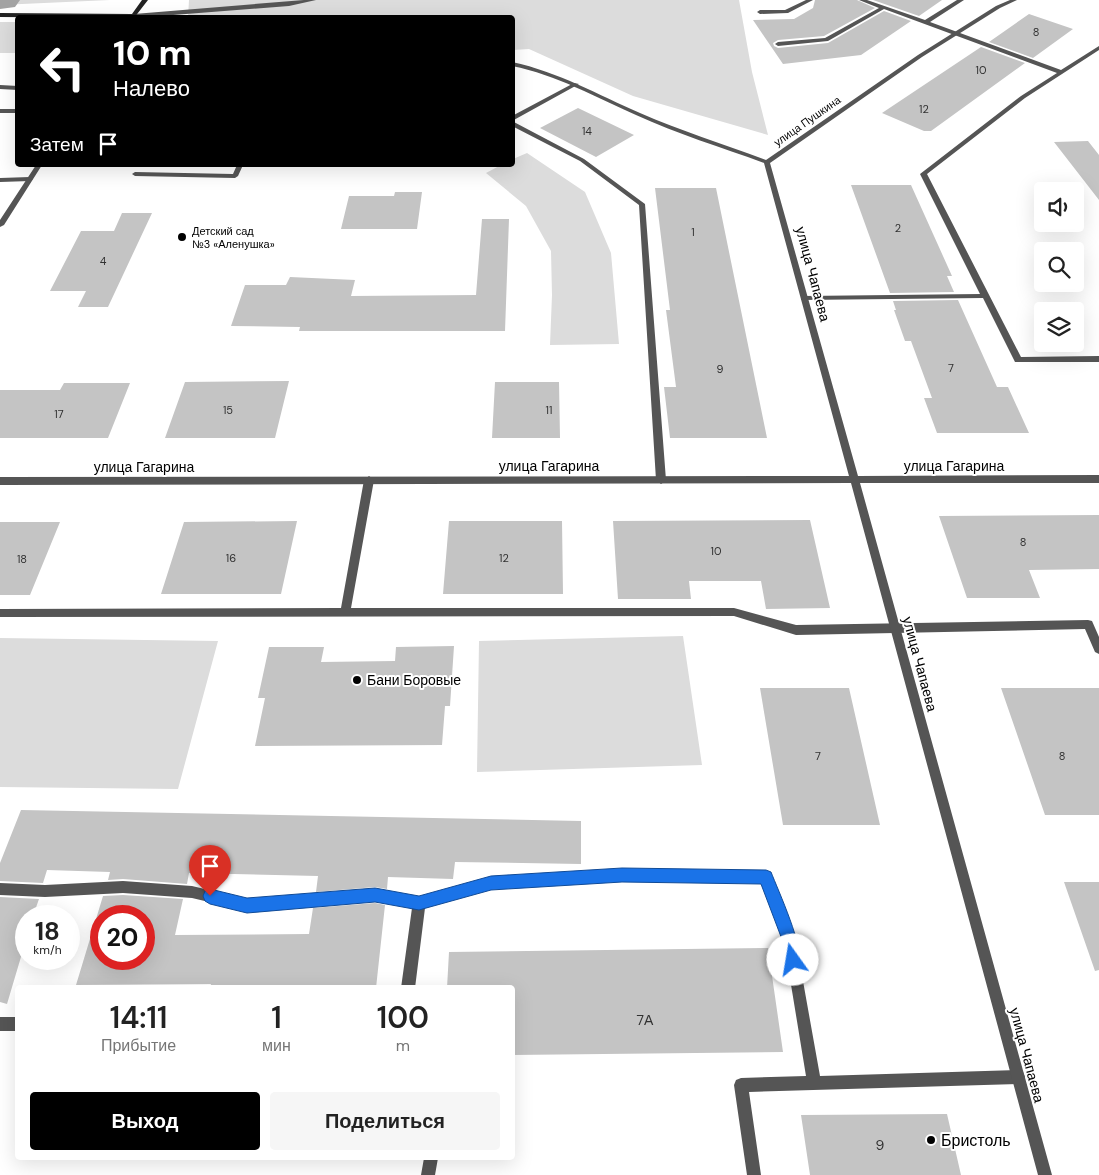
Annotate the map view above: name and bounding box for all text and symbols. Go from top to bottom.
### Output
house number: 8 [1033,25,1039,39]
text: 10 m [113,30,192,76]
icon: left [30,35,95,100]
house number: 10 [976,63,986,77]
text: Налево [113,74,190,103]
street label: улица Пушкина [771,92,844,149]
house number: 12 [919,102,929,116]
house number: 14 [582,124,592,138]
icon: arrive [94,130,122,158]
text: Затем [30,132,84,157]
map controls [1034,182,1084,352]
button: sound [1034,182,1084,232]
house number: 2 [895,221,901,235]
place label: Детский сад №3 «Аленушка» [192,224,275,251]
house number: 1 [691,225,695,239]
street label: улица Чапаева [792,225,834,324]
marker: Детский сад №3 «Аленушка» [176,231,188,243]
button: search [1034,242,1084,292]
house number: 4 [100,254,107,268]
button: layers [1034,302,1084,352]
house number: 7 [948,361,954,375]
house number: 9 [717,362,724,376]
house number: 15 [223,403,233,417]
house number: 11 [546,403,552,417]
house number: 17 [54,407,64,421]
street label: улица Гагарина [499,457,599,475]
street label: улица Гагарина [904,457,1004,475]
street label: улица Гагарина [94,458,194,476]
house number: 8 [1020,535,1026,549]
house number: 10 [711,544,721,558]
house number: 16 [226,551,236,565]
house number: 12 [499,551,509,565]
house number: 18 [17,552,27,566]
street label: улица Чапаева [899,615,941,714]
place label: Бани Боровые [367,671,461,689]
marker: Бани Боровые [351,674,363,686]
house number: 7 [815,749,821,763]
house number: 8 [1059,749,1065,763]
pin [189,845,231,896]
icon: arrive [196,852,224,880]
speed limit sign: 20 [90,905,155,970]
text: 18 [35,915,60,948]
position arrow [766,933,818,985]
text: km/h [33,942,62,958]
text: 14:11 [110,998,167,1037]
text: 1 [271,998,282,1037]
text: 100 [377,998,429,1037]
street label: улица Чапаева [1006,1006,1048,1105]
house number: 7А [637,1011,654,1029]
text: Прибытие [101,1035,176,1056]
text: мин [262,1035,291,1056]
text: m [396,1035,410,1056]
button: Выход [30,1092,260,1150]
button: Поделиться [270,1092,500,1150]
place label: Бристоль [941,1130,1011,1151]
marker: Бристоль [925,1134,937,1146]
house number: 9 [876,1136,885,1154]

